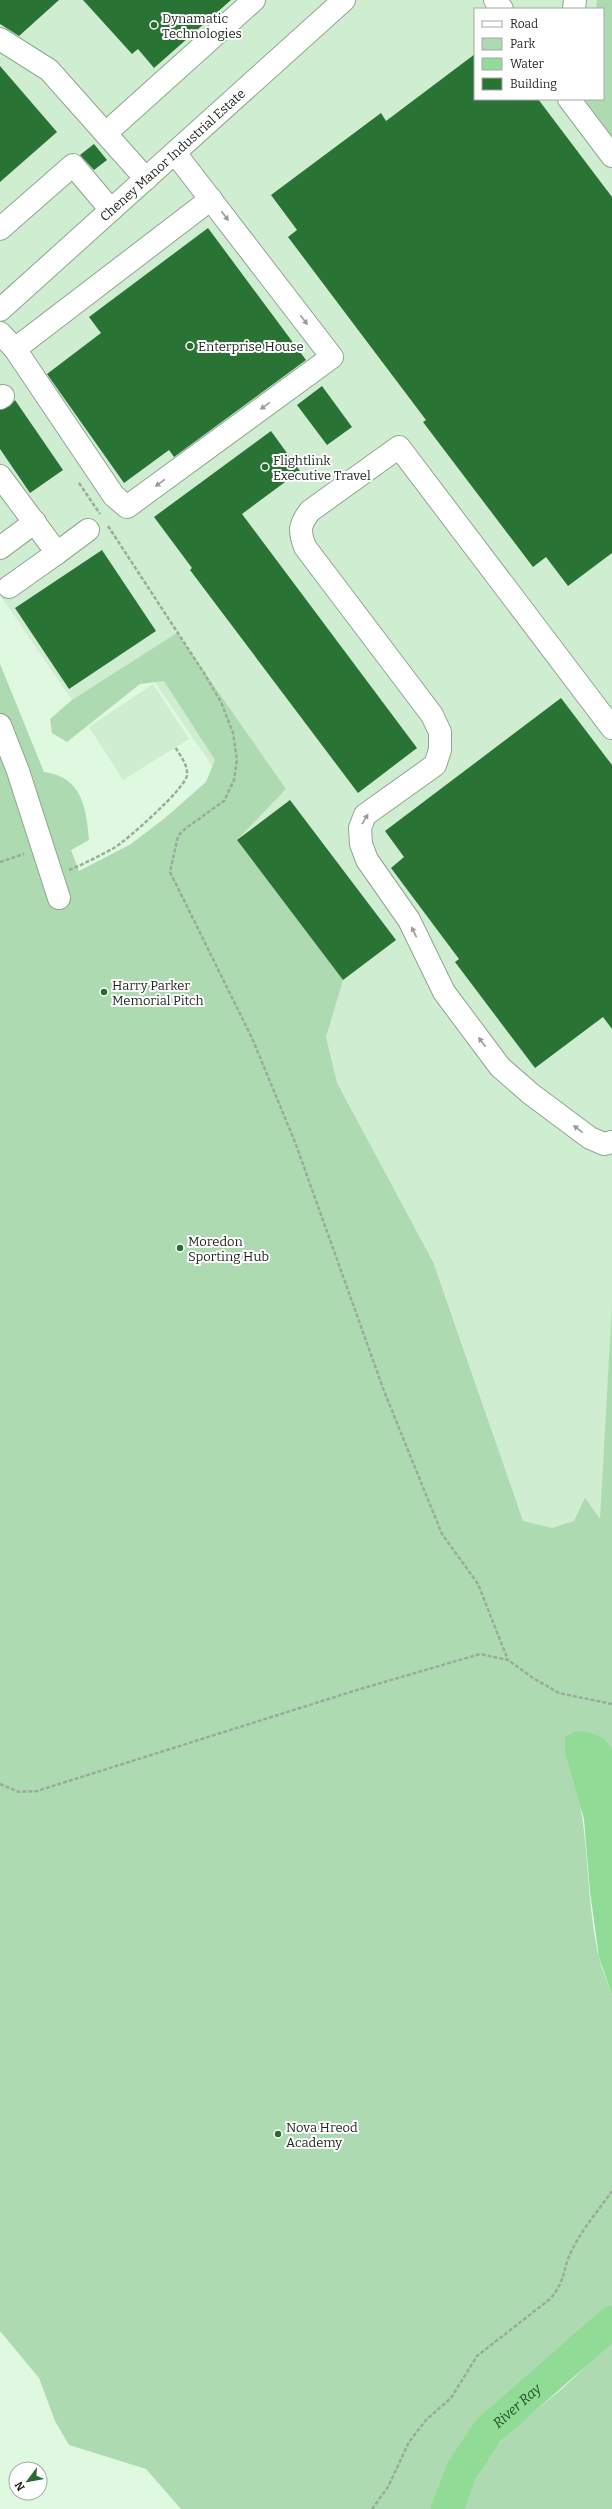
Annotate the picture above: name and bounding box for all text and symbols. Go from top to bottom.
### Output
legend [474,8,604,100]
place label: Dynamatic Technologies [162,11,242,41]
text: Road [510,17,538,31]
marker: Dynamatic Technologies [149,20,159,30]
text: Park [510,37,536,51]
text: Water [510,57,545,71]
text: Building [510,77,557,91]
street label: Cheney Manor Industrial Estate [97,86,248,224]
one-way arrow [221,211,229,222]
one-way arrow [300,314,308,325]
place label: Enterprise House [198,339,304,354]
marker: Enterprise House [185,341,195,351]
one-way arrow [260,402,270,410]
place label: Flightlink Executive Travel [273,453,371,483]
marker: Flightlink Executive Travel [260,462,270,472]
one-way arrow [155,479,166,487]
one-way arrow [362,813,369,825]
one-way arrow [411,926,417,937]
place label: Harry Parker Memorial Pitch [112,978,204,1008]
marker: Harry Parker Memorial Pitch [99,987,109,997]
one-way arrow [477,1037,486,1048]
one-way arrow [572,1124,583,1133]
place label: Moredon Sporting Hub [188,1234,269,1264]
marker: Moredon Sporting Hub [175,1243,185,1253]
place label: Nova Hreod Academy [286,2120,358,2150]
marker: Nova Hreod Academy [273,2129,283,2139]
water label: River Ray [490,2380,545,2432]
north arrow [8,2461,48,2501]
text: N [12,2479,28,2493]

